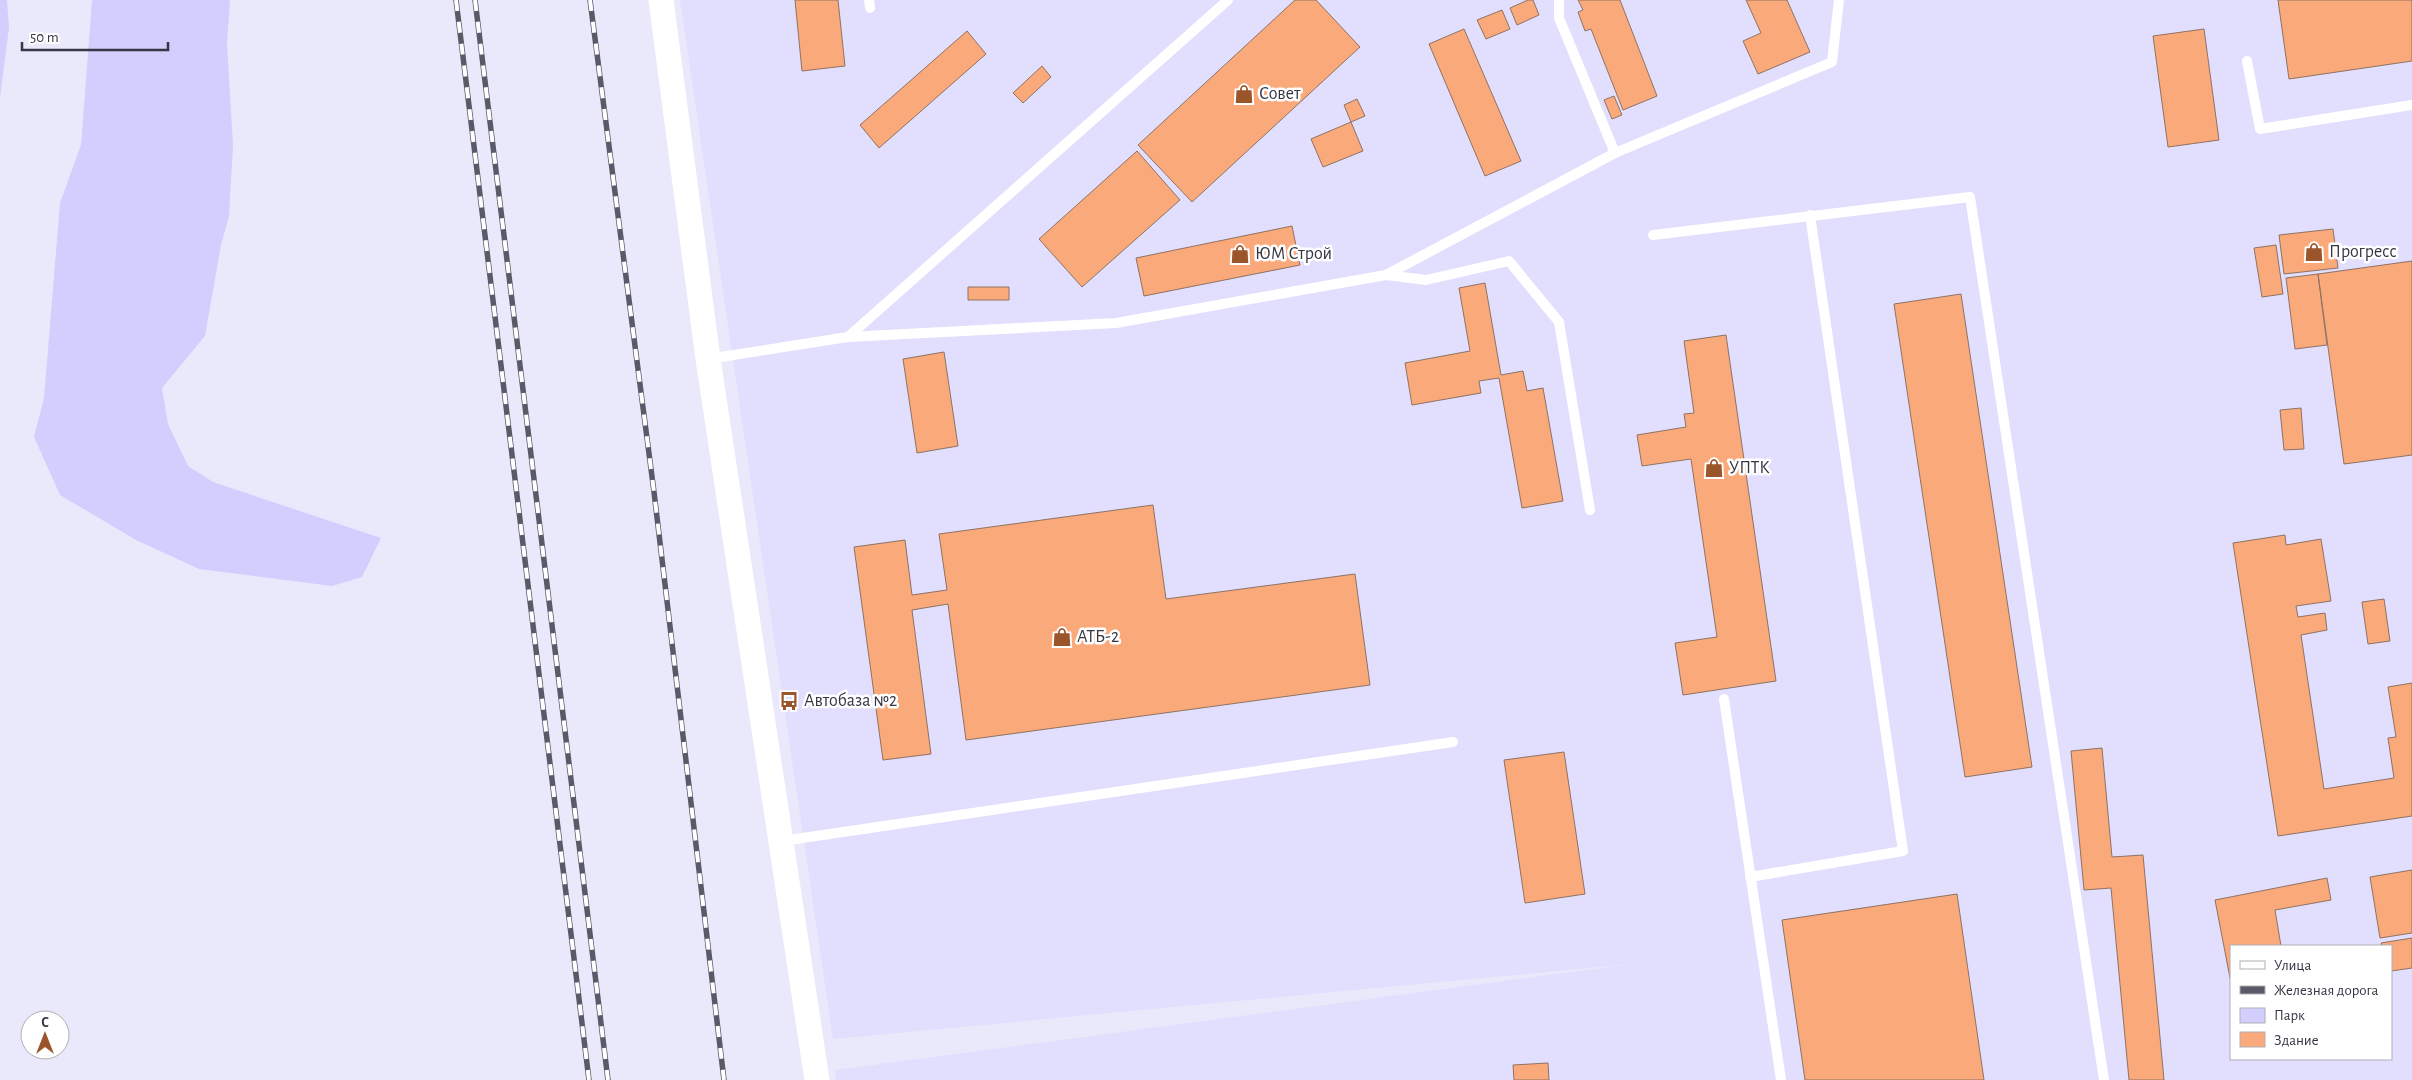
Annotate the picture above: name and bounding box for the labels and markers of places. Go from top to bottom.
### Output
shop icon: Совет [1233,83,1255,105]
place label: Совет [1259,85,1301,103]
shop icon: Прогресс [2303,241,2325,263]
shop icon: ЮМ Строй [1229,243,1251,265]
place label: Прогресс [2329,243,2397,261]
place label: ЮМ Строй [1255,245,1332,263]
shop icon: УПТК [1703,457,1725,479]
place label: УПТК [1729,459,1770,477]
shop icon: АТБ-2 [1051,626,1073,648]
place label: АТБ-2 [1077,628,1119,646]
bus stop icon: Автобаза №2 [778,690,800,712]
place label: Автобаза №2 [804,691,897,710]

